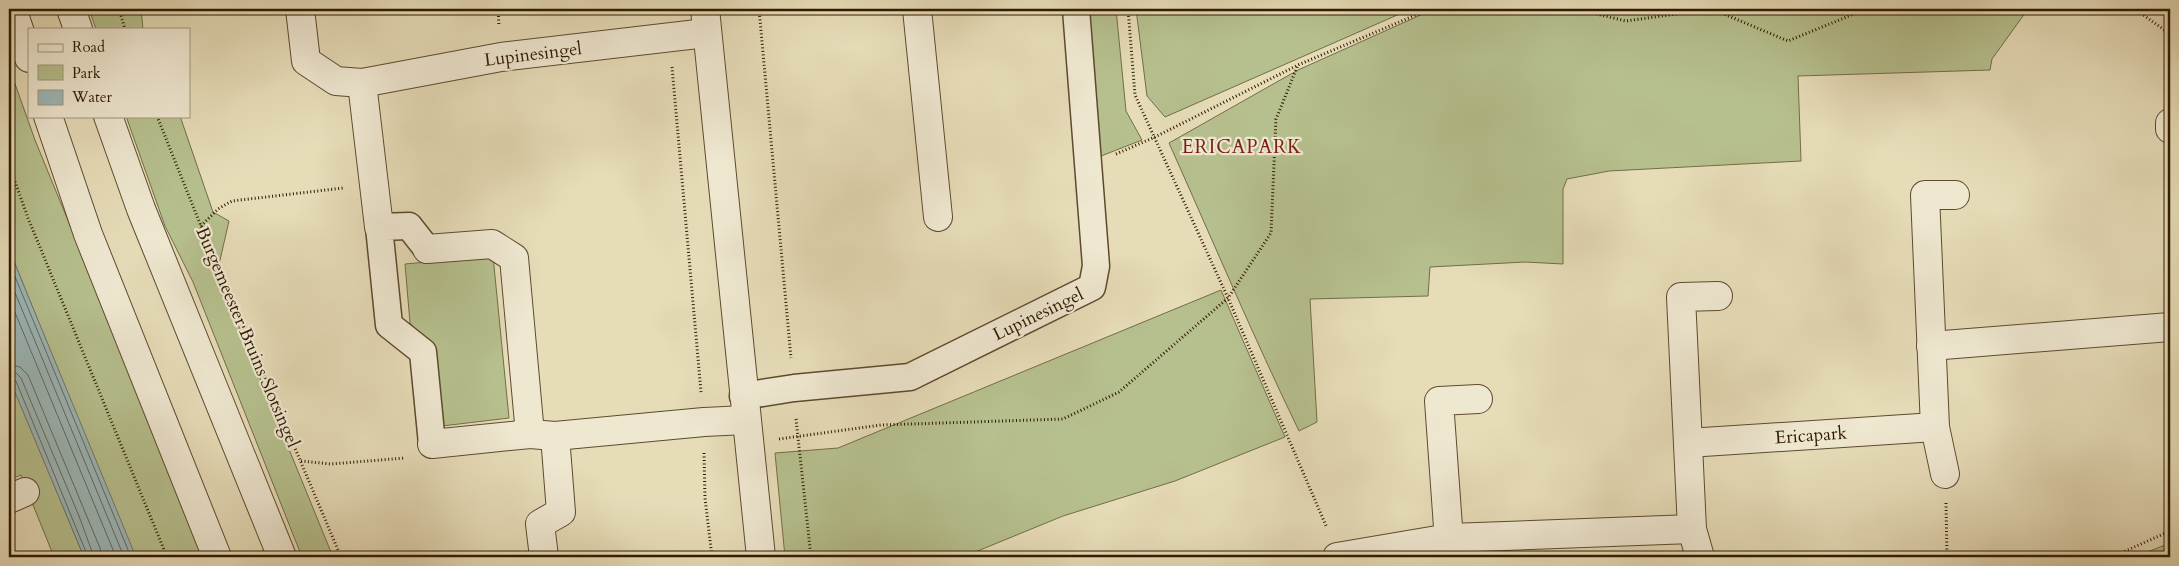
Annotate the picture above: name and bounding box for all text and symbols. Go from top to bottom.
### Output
legend [28,28,190,118]
street label: Lupinesingel [483,36,584,73]
text: Road [72,37,105,57]
text: Park [72,63,101,83]
text: Water [71,87,113,107]
district label: ERICAPARK [1182,134,1302,160]
street label: Burgemeester Bruins Slotsingel [190,223,306,452]
street label: Lupinesingel [989,282,1088,347]
street label: Ericapark [1774,420,1848,450]

